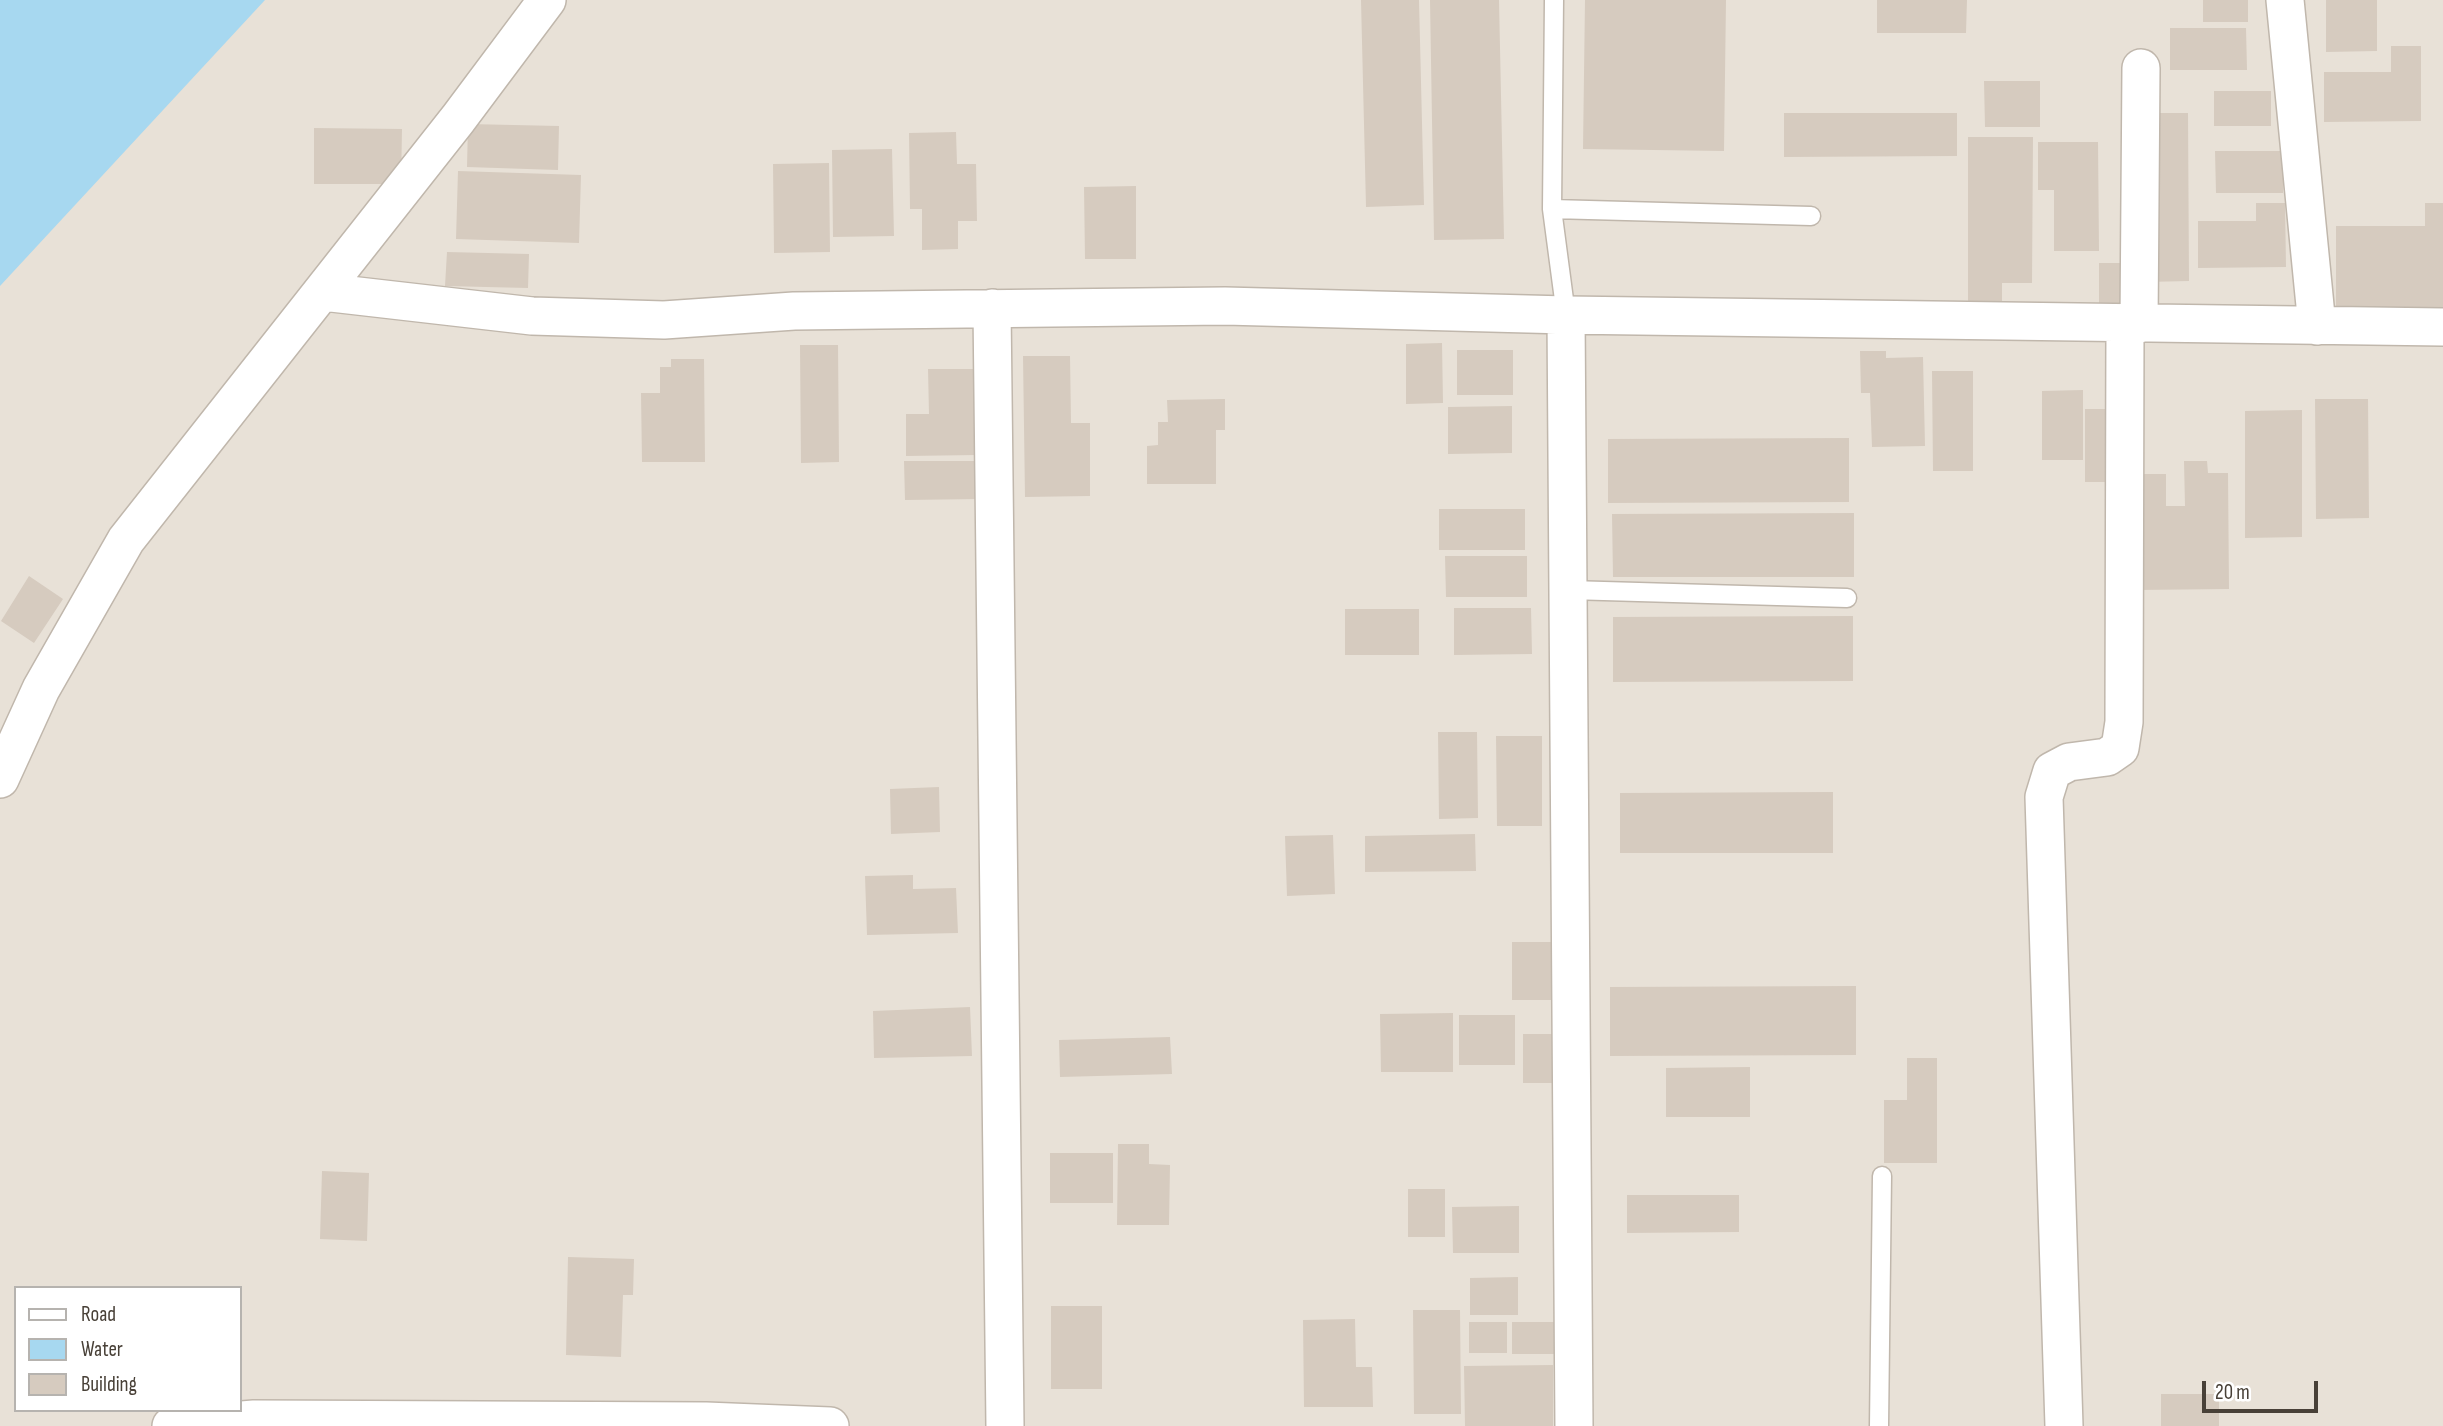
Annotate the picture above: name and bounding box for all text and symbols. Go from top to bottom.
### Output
legend [14,1286,242,1412]
text: Road [81,1302,116,1327]
text: Water [81,1337,123,1362]
scale bar [2205,1366,2320,1410]
text: Building [81,1372,137,1397]
text: 20 m [2215,1380,2250,1405]

